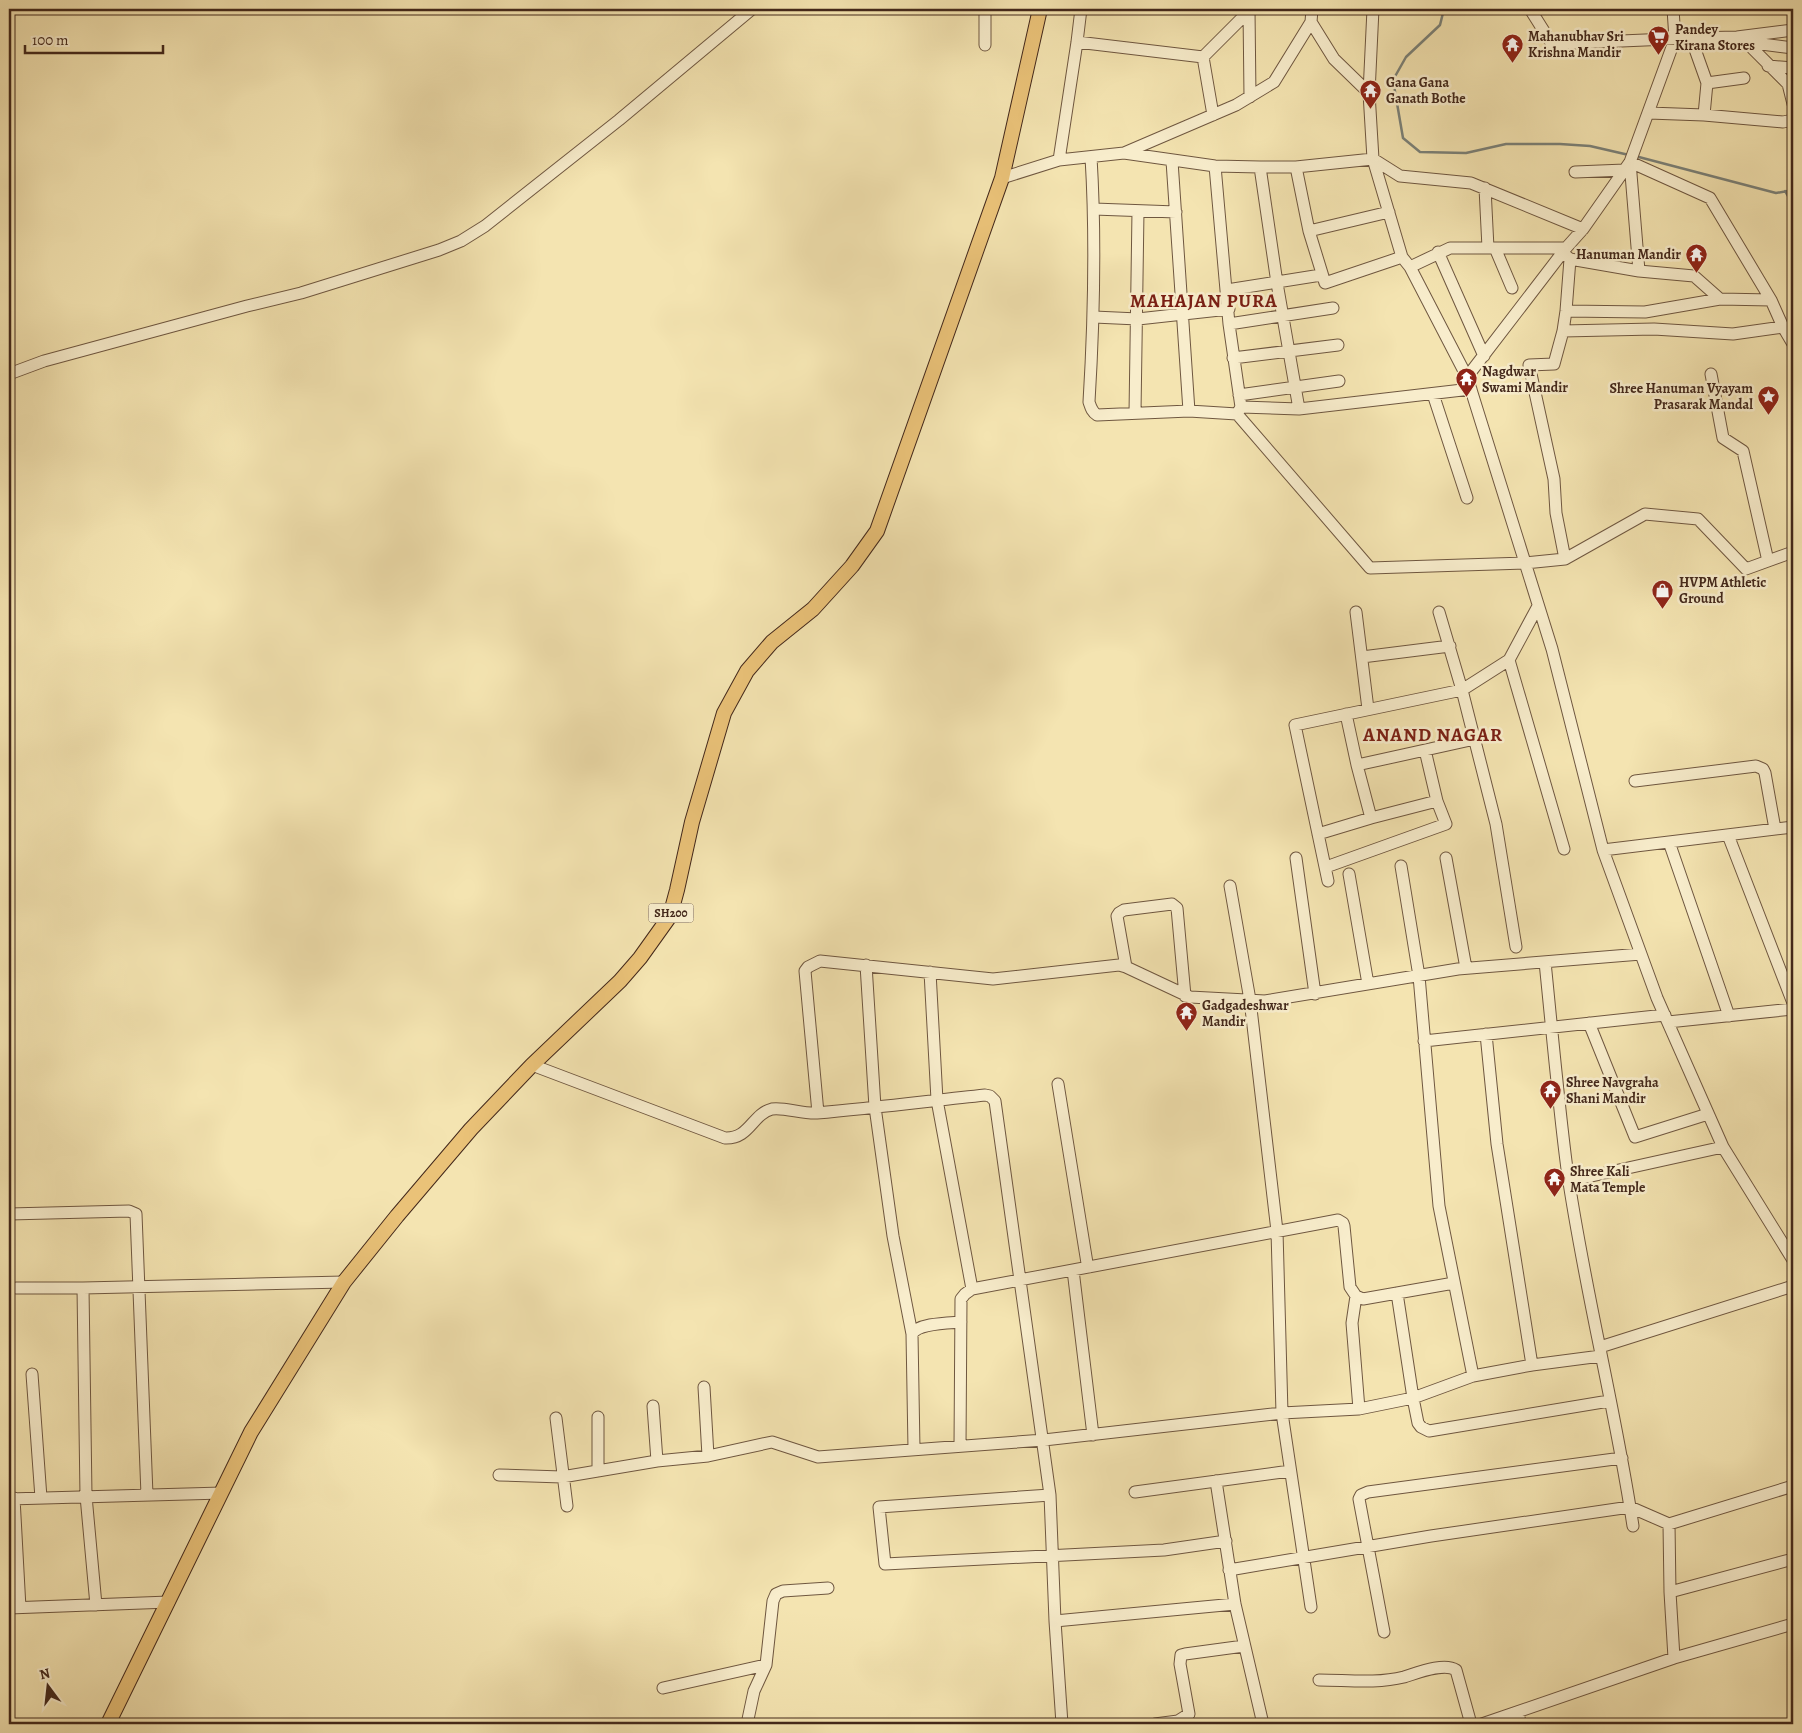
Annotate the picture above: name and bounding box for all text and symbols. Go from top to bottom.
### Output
place label: Pandey Kirana Stores [1675,20,1755,55]
scale bar [25,22,162,54]
supermarket icon: Pandey Kirana Stores [1647,25,1671,56]
place label: Mahanubhav Sri Krishna Mandir [1528,27,1624,62]
text: 100 m [32,30,69,50]
temple icon: Mahanubhav Sri Krishna Mandir [1500,32,1524,63]
place label: Gana Gana Ganath Bothe [1386,73,1466,108]
temple icon: Gana Gana Ganath Bothe [1358,78,1382,109]
temple icon: Hanuman Mandir [1685,242,1709,273]
place label: Hanuman Mandir [1576,245,1681,264]
district label: MAHAJAN PURA [1130,288,1278,314]
place label: Nagdwar Swami Mandir [1482,362,1568,397]
temple icon: Nagdwar Swami Mandir [1454,367,1478,398]
place label: Shree Hanuman Vyayam Prasarak Mandal [1610,379,1753,414]
place icon: Shree Hanuman Vyayam Prasarak Mandal [1757,384,1781,415]
place label: HVPM Athletic Ground [1679,573,1766,608]
shop icon: HVPM Athletic Ground [1651,578,1675,609]
district label: ANAND NAGAR [1362,722,1503,748]
road number: SH200 [648,904,694,922]
place label: Gadgadeshwar Mandir [1202,996,1289,1031]
temple icon: Gadgadeshwar Mandir [1174,1001,1198,1032]
place label: Shree Navgraha Shani Mandir [1566,1073,1659,1108]
temple icon: Shree Navgraha Shani Mandir [1538,1078,1562,1109]
place label: Shree Kali Mata Temple [1570,1162,1646,1197]
temple icon: Shree Kali Mata Temple [1542,1167,1566,1198]
north arrow [22,1660,72,1710]
text: N [37,1663,52,1684]

